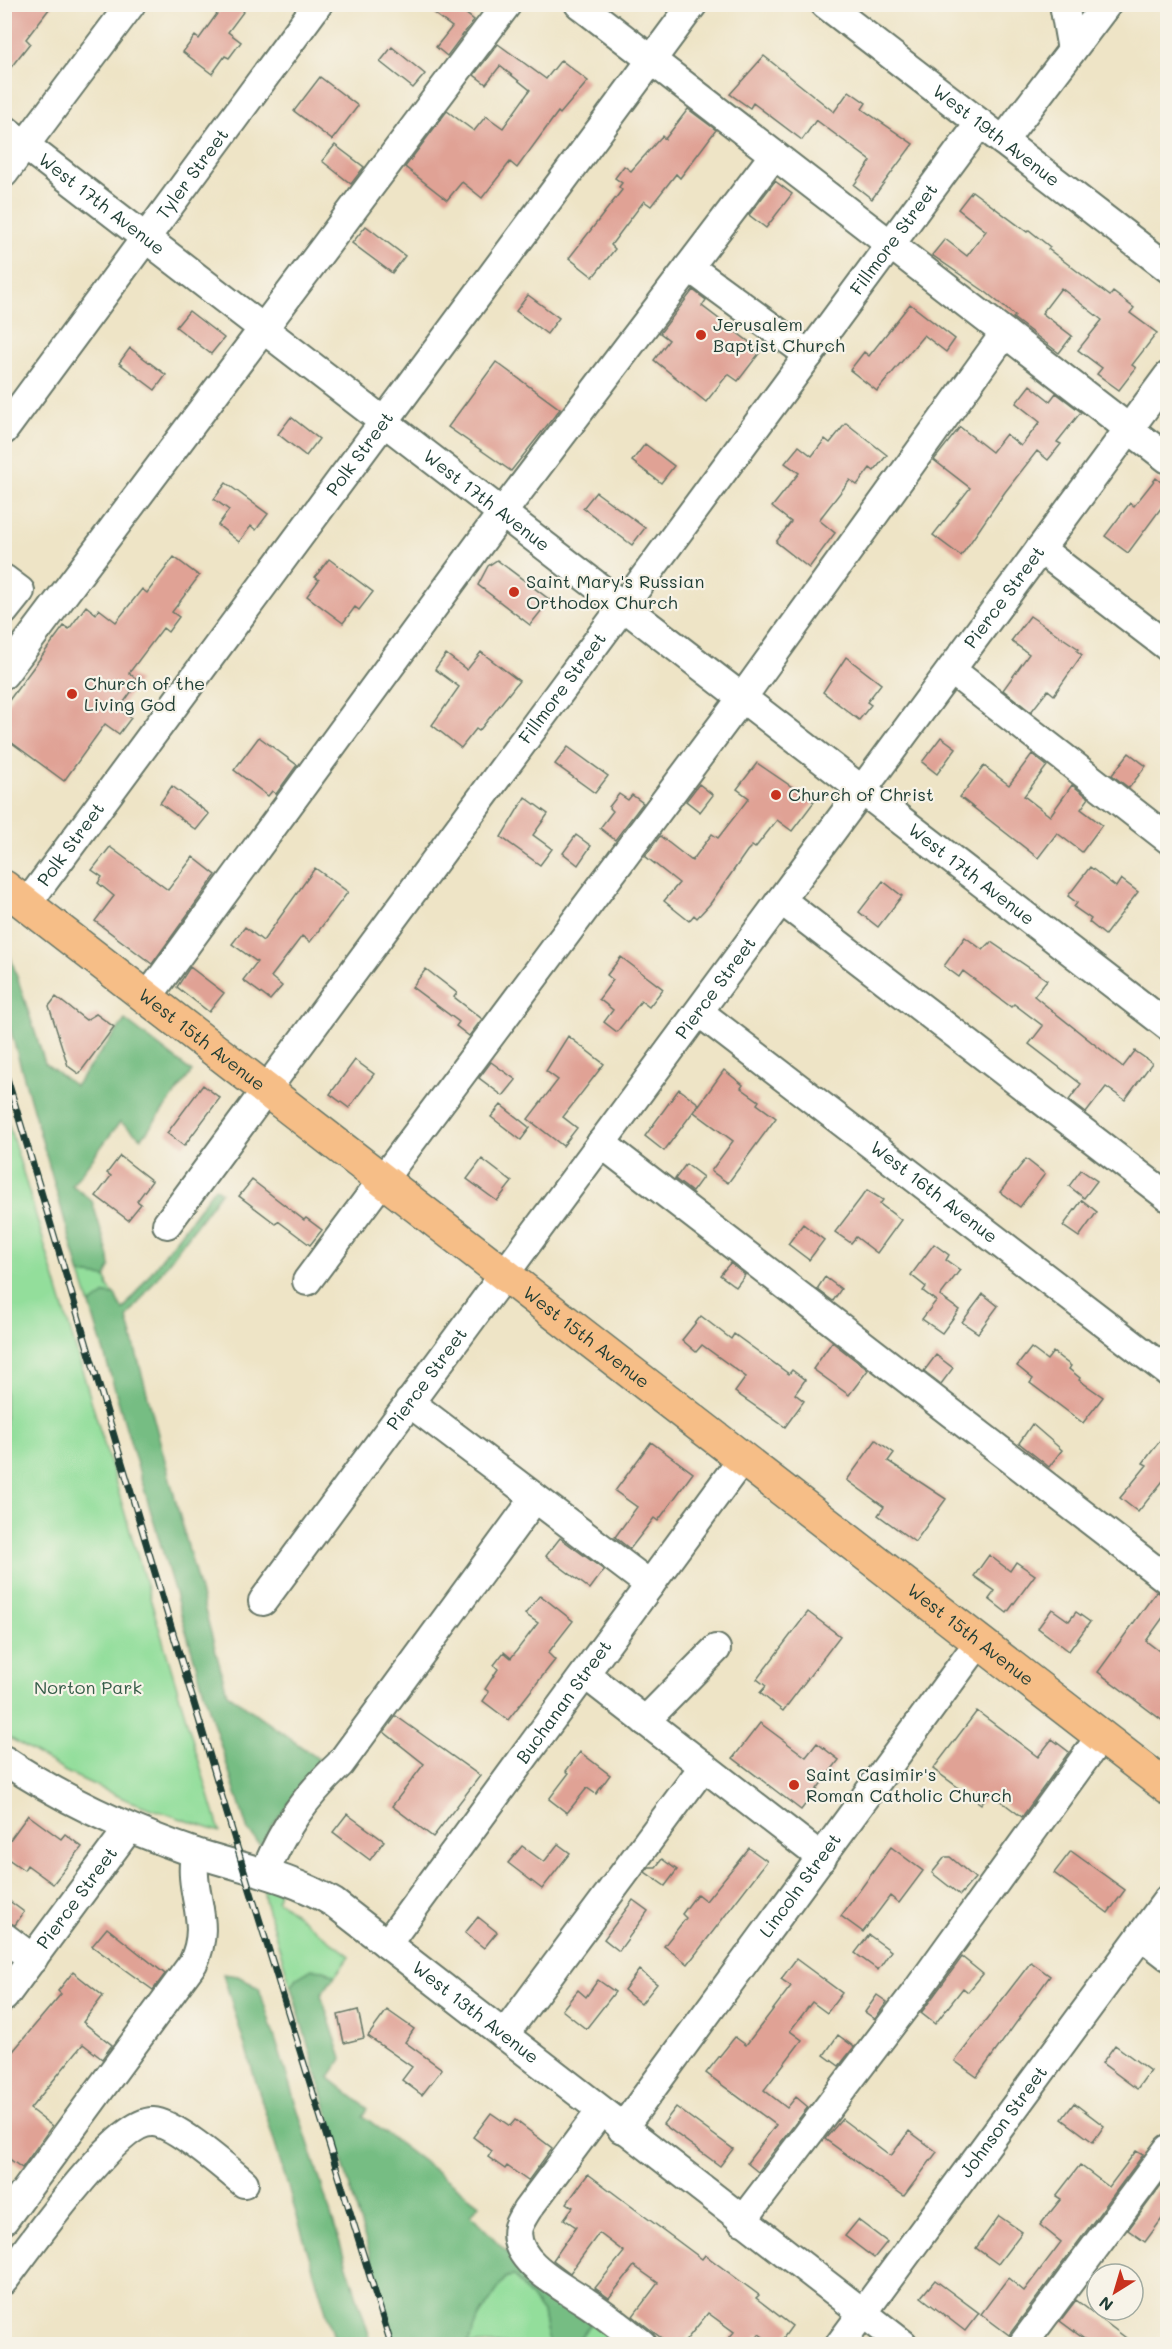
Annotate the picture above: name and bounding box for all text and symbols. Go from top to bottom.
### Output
street label: West 19th Avenue [928,78,1065,192]
street label: Tyler Street [150,123,233,224]
street label: West 17th Avenue [34,147,170,260]
street label: Fillmore Street [844,178,942,299]
place label: Jerusalem Baptist Church [713,312,845,357]
marker: Jerusalem Baptist Church [694,328,708,342]
street label: Polk Street [320,406,398,500]
street label: West 17th Avenue [419,444,555,556]
street label: Pierce Street [958,541,1050,653]
place label: Saint Mary's Russian Orthodox Church [526,569,705,614]
marker: Saint Mary's Russian Orthodox Church [507,585,521,599]
street label: Fillmore Street [513,627,611,748]
place label: Church of the Living God [84,671,205,716]
marker: Church of the Living God [65,687,79,701]
place label: Church of Christ [788,782,934,806]
marker: Church of Christ [769,788,783,802]
street label: Polk Street [31,797,109,891]
street label: West 17th Avenue [904,817,1040,930]
street label: Pierce Street [669,931,761,1044]
street label: West 15th Avenue [134,983,271,1096]
street label: West 16th Avenue [866,1135,1003,1248]
street label: West 15th Avenue [518,1280,655,1393]
street label: Pierce Street [380,1322,472,1434]
street label: West 15th Avenue [903,1578,1039,1691]
street label: Buchanan Street [510,1635,617,1768]
park label: Norton Park [34,1675,142,1699]
place label: Saint Casimir's Roman Catholic Church [806,1762,1011,1807]
marker: Saint Casimir's Roman Catholic Church [787,1778,801,1792]
street label: Lincoln Street [753,1828,846,1942]
street label: Pierce Street [31,1842,122,1954]
street label: West 13th Avenue [408,1955,544,2068]
street label: Johnson Street [954,2060,1052,2182]
north arrow [1085,2262,1145,2322]
text: N [1094,2292,1117,2316]

